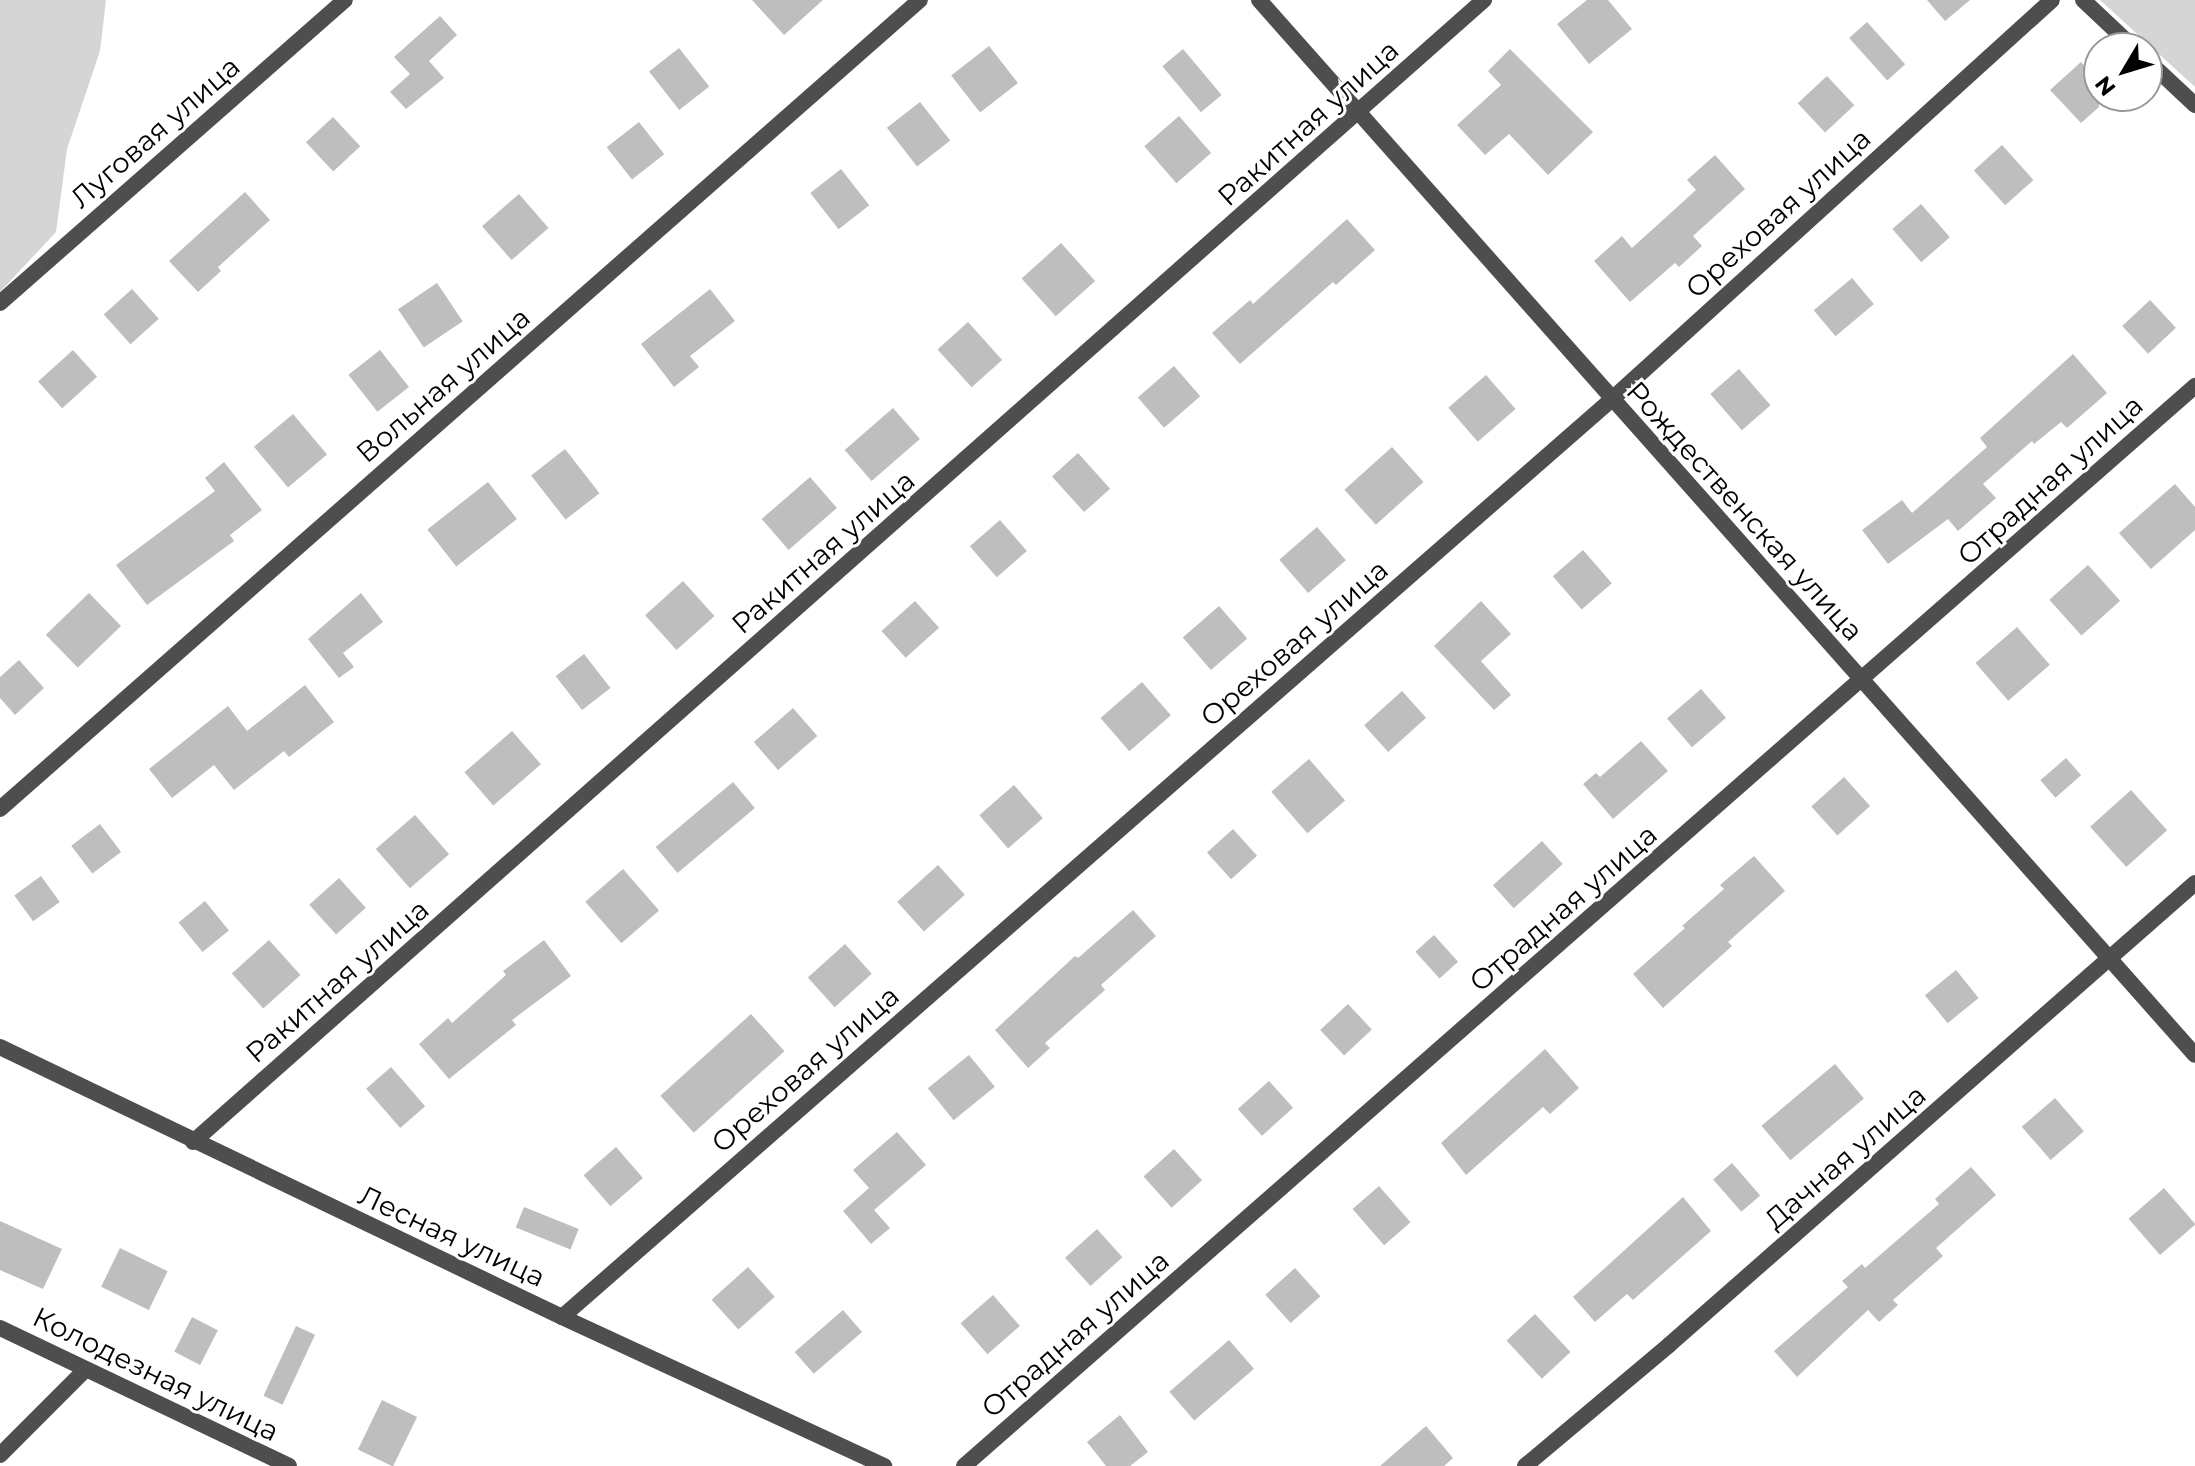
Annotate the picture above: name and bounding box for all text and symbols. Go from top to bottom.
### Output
north arrow [2083,32,2163,112]
street label: Ракитная улица [1211,33,1405,213]
street label: Луговая улица [64,49,246,215]
text: N [2089,71,2121,101]
street label: Ореховая улица [1679,121,1877,305]
street label: Вольная улица [349,300,537,470]
street label: Рождественская улица [1620,374,1870,648]
street label: Отрадная улица [1951,388,2149,572]
street label: Ракитная улица [725,463,921,641]
street label: Ореховая улица [1194,553,1394,733]
street label: Отрадная улица [1462,817,1664,999]
street label: Ракитная улица [239,892,435,1070]
street label: Ореховая улица [705,979,905,1159]
street label: Дачная улица [1758,1078,1932,1236]
street label: Лесная улица [353,1178,551,1294]
street label: Отрадная улица [974,1243,1176,1425]
street label: Колодезная улица [28,1300,284,1448]

